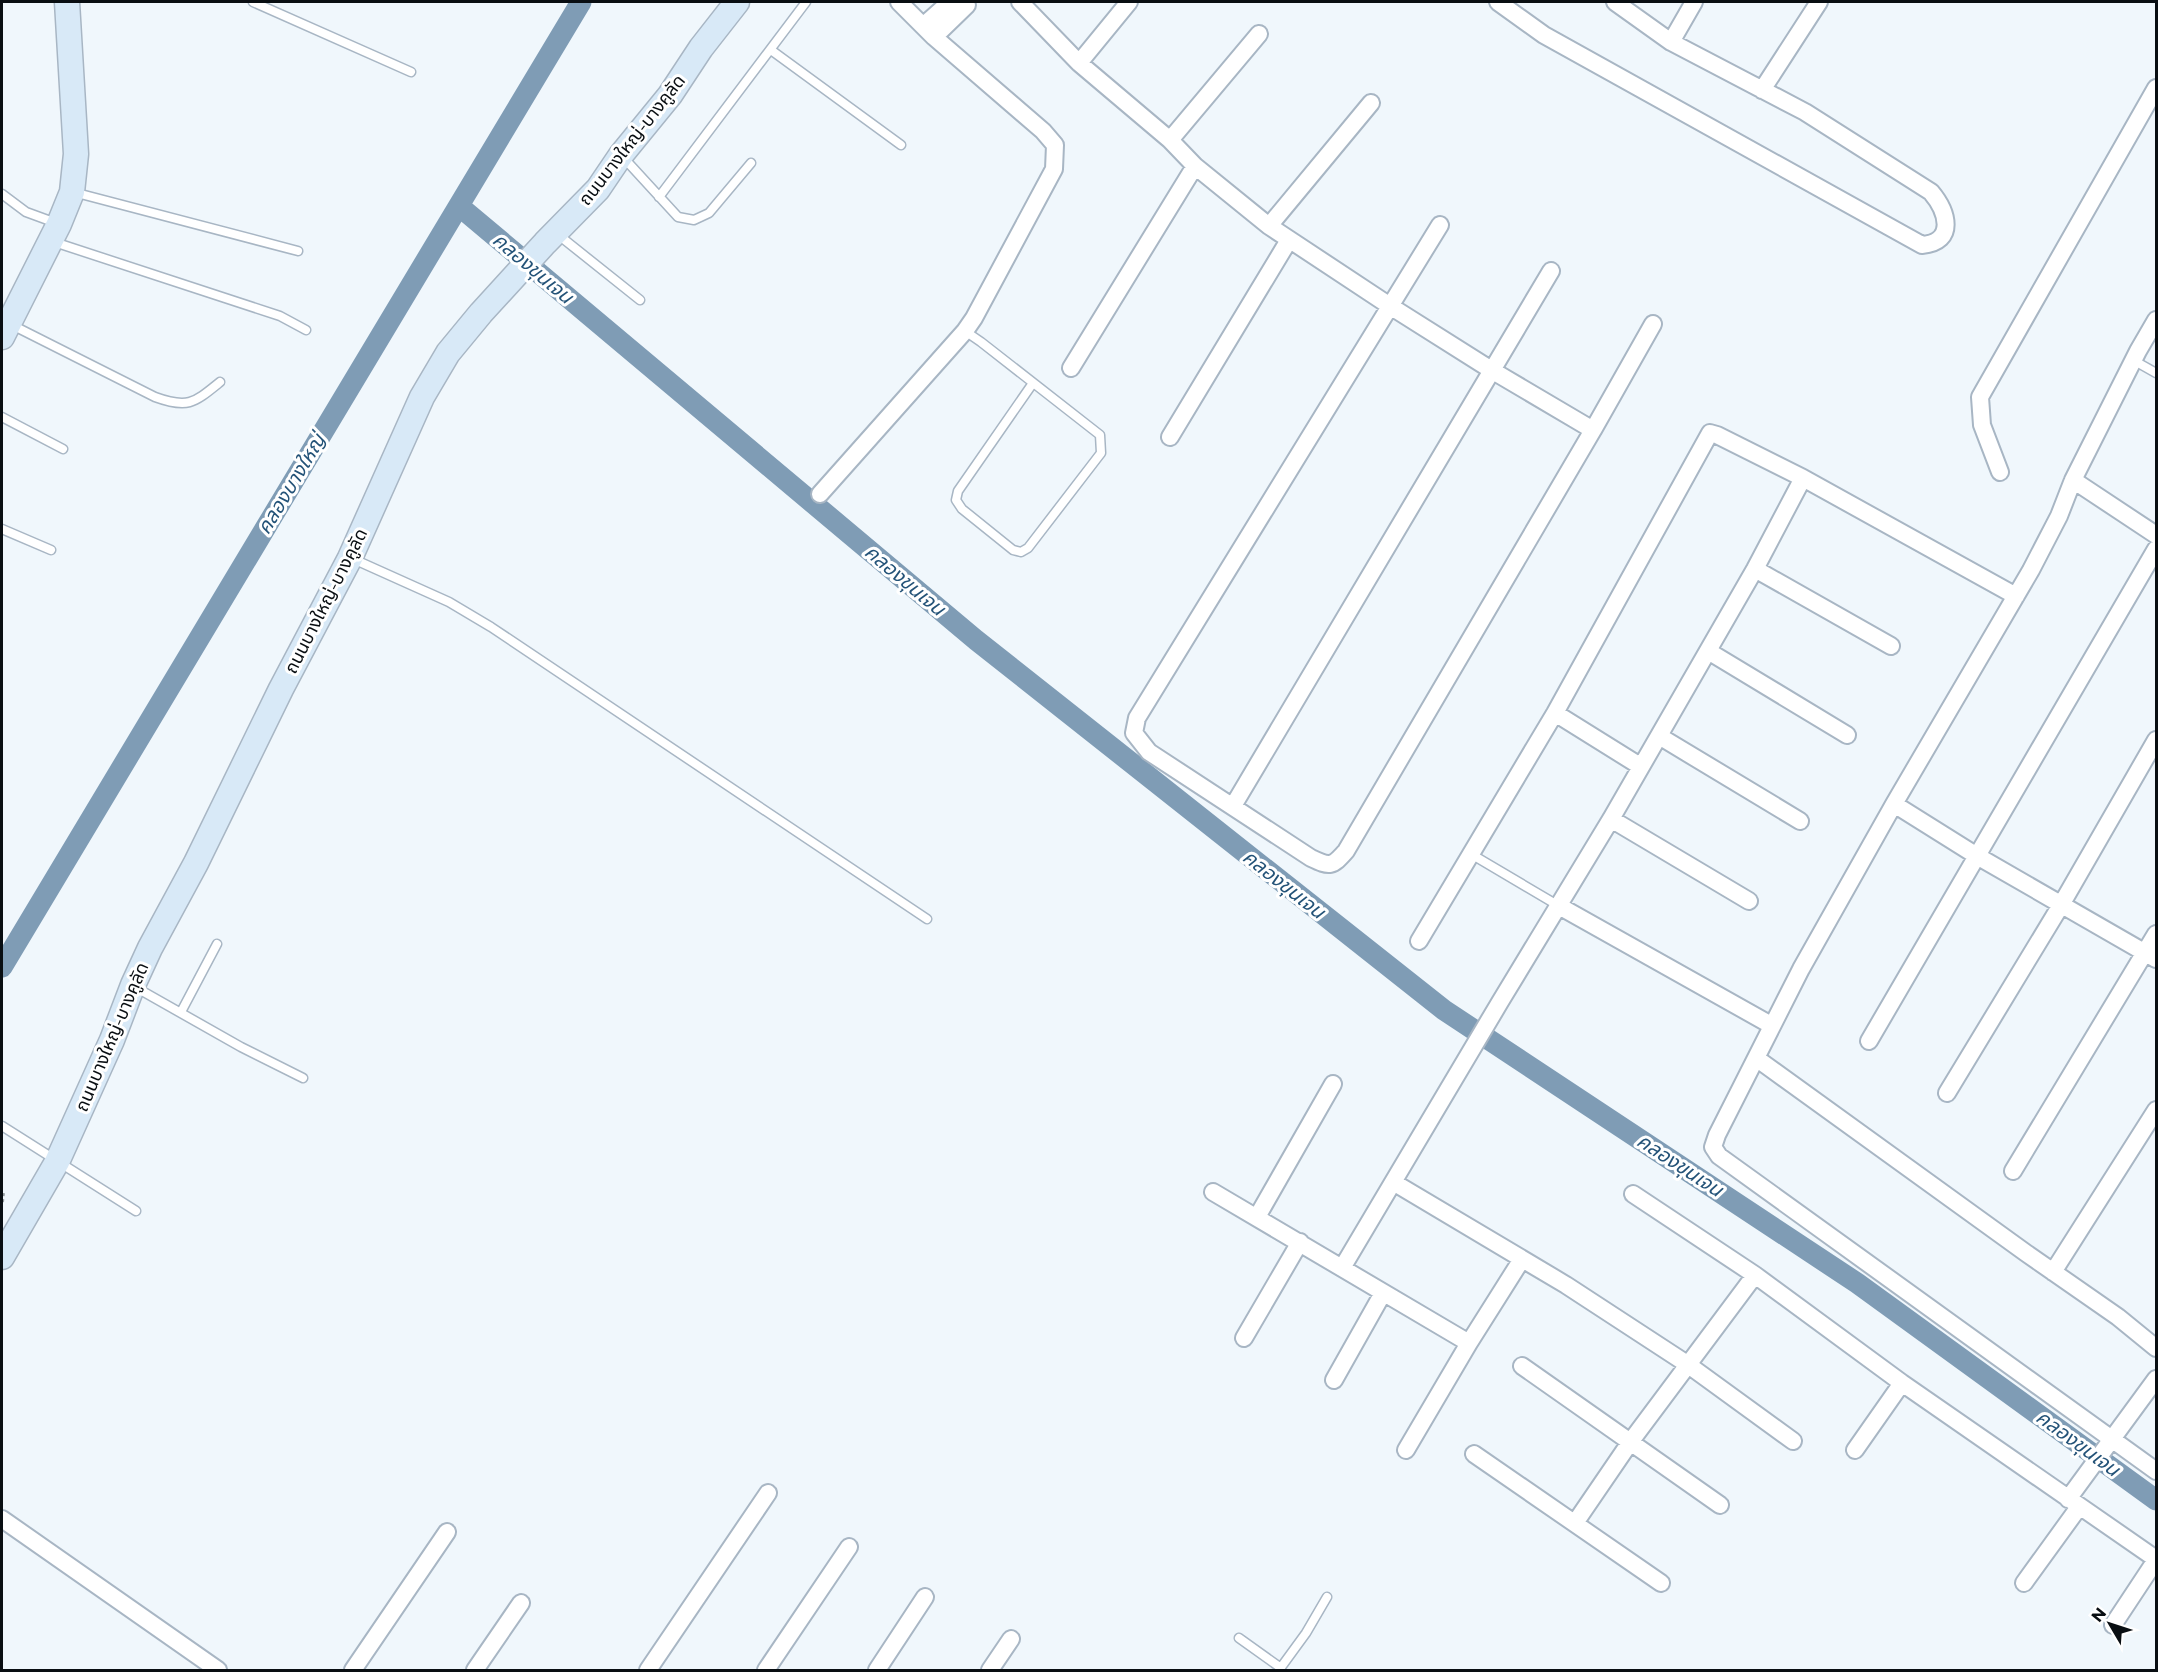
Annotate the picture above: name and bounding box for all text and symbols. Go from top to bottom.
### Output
street label: ถนนบางใหญ่-บางคูลัด [574,70,691,210]
water label: คลองขุนเจน [487,228,579,310]
water label: คลองบางใหญ่ [252,427,332,538]
street label: ถนนบางใหญ่-บางคูลัด [280,525,373,678]
water label: คลองขุนเจน [859,540,951,622]
water label: คลองขุนเจน [1238,845,1331,925]
street label: ถนนบางใหญ่-บางคูลัด [71,959,154,1115]
water label: คลองขุนเจน [1632,1128,1729,1203]
water label: คลองขุนเจน [2031,1405,2126,1483]
north arrow [2080,1594,2140,1654]
text: N [2087,1604,2110,1626]

